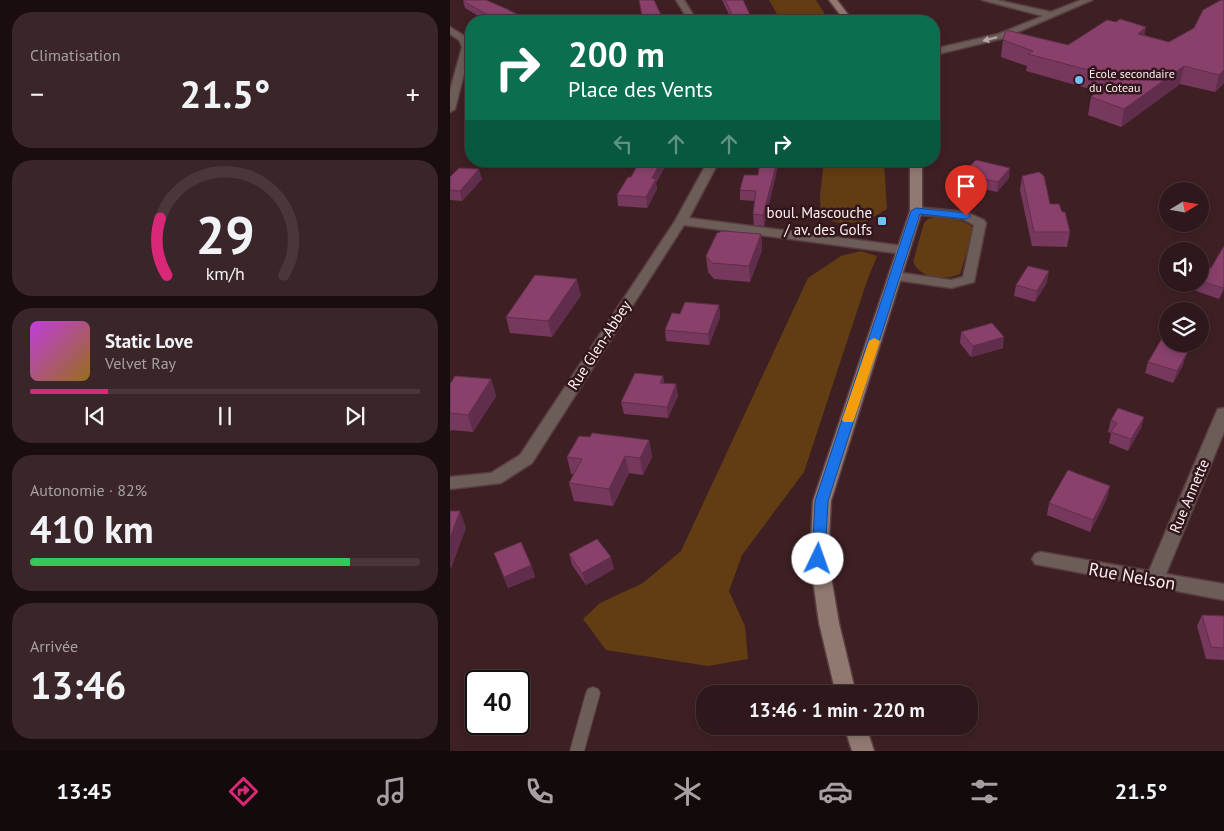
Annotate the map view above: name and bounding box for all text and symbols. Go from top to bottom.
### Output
text: 200 m [568,31,665,77]
icon: right [485,35,550,100]
one-way arrow [983,35,998,43]
text: Climatisation [30,45,120,65]
place label: École secondaire du Coteau [1089,66,1175,95]
text: 21.5° [180,69,270,118]
marker: École secondaire du Coteau [1073,74,1085,86]
text: − [30,75,44,112]
text: + [406,75,420,112]
text: Place des Vents [568,75,713,103]
icon: left [609,130,637,158]
icon: ahead [662,130,690,158]
icon: ahead [715,130,743,158]
icon: right [768,130,796,158]
pin [945,165,987,216]
icon: arrive [952,172,980,200]
north arrow [1159,182,1209,232]
map controls [1159,182,1209,352]
text: 29 [196,201,254,268]
place label: boul. Mascouche / av. des Golfs [767,203,872,239]
marker: boul. Mascouche / av. des Golfs [876,215,888,227]
button: sound [1159,242,1209,292]
text: km/h [205,262,245,285]
street label: Rue Glen-Abbey [563,297,635,393]
button: layers [1159,302,1209,352]
text: Static Love [105,329,193,353]
text: Velvet Ray [105,353,176,373]
icon: previous [81,402,109,430]
icon: pause [211,402,239,430]
icon: next [341,402,369,430]
street label: Rue Annette [1165,456,1213,536]
text: Autonomie · 82% [30,480,147,500]
text: 410 km [30,504,154,553]
position arrow [791,532,843,584]
street label: Rue Nelson [1087,557,1177,595]
text: Arrivée [30,636,78,656]
text: 13:46 [30,660,126,709]
speed limit sign: 40 [465,670,530,735]
text: 13:46 · 1 min · 220 m [749,698,925,722]
icon: directions [226,774,261,809]
icon: music [374,774,409,809]
icon: phone [522,774,557,809]
icon: climate [670,774,705,809]
icon: car [818,774,853,809]
icon: filters [967,774,1002,809]
text: 13:45 [57,777,112,805]
text: 21.5° [1115,777,1167,805]

